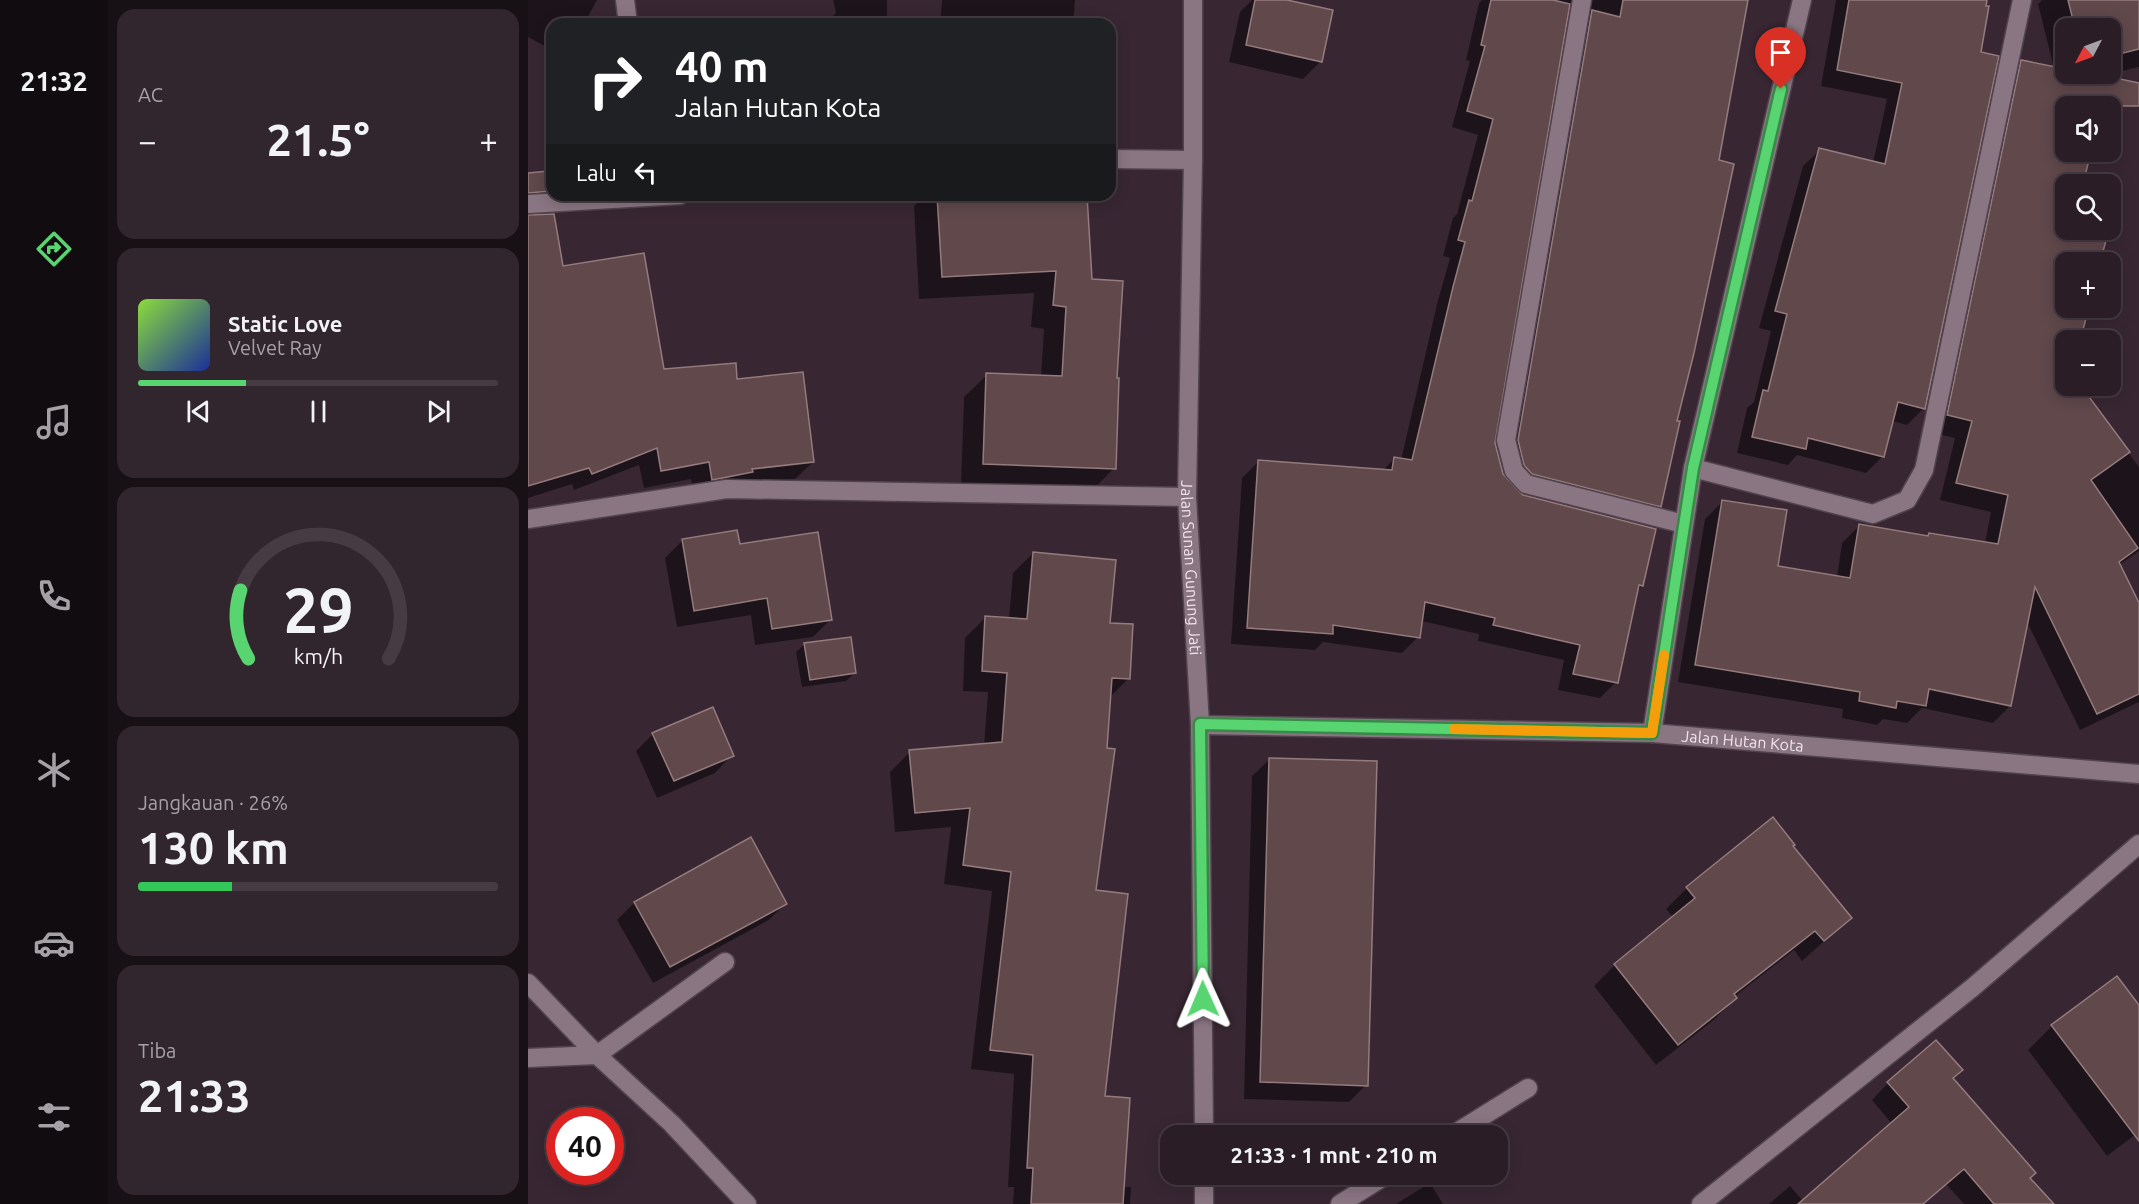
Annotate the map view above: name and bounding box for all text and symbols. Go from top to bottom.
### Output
north arrow [2055,18,2121,84]
map controls [2055,18,2121,396]
pin [1755,27,1806,89]
icon: arrive [1764,36,1797,69]
icon: right [576,42,654,120]
text: 40 m [675,43,769,90]
text: 21:32 [20,66,88,96]
text: AC [138,83,163,106]
text: Jalan Hutan Kota [675,92,881,122]
button: sound [2055,96,2121,162]
text: 21.5° [266,114,370,165]
text: − [138,122,157,159]
text: + [479,122,498,159]
icon: left [629,156,662,189]
text: Lalu [576,160,617,185]
button: search [2055,174,2121,240]
icon: directions [33,228,75,270]
button: + [2055,252,2121,318]
text: Static Love [228,311,343,336]
button: − [2055,330,2121,396]
text: Velvet Ray [228,336,322,359]
icon: previous [182,395,215,428]
icon: pause [302,395,335,428]
icon: next [422,395,455,428]
icon: music [33,401,75,443]
street label: Jalan Sunan Gunung Jati [1178,480,1205,656]
icon: phone [33,575,75,617]
text: 29 [283,575,353,645]
text: km/h [293,644,343,668]
street label: Jalan Hutan Kota [1681,727,1804,755]
icon: climate [33,749,75,791]
text: Jangkauan · 26% [138,791,288,814]
text: 130 km [138,822,289,873]
icon: car [33,922,75,964]
position arrow [1171,967,1235,1031]
text: Tiba [138,1039,176,1062]
text: 21:33 [138,1070,251,1121]
icon: filters [33,1096,75,1138]
speed limit sign: 40 [546,1107,624,1185]
text: 21:33 · 1 mnt · 210 m [1230,1142,1438,1167]

